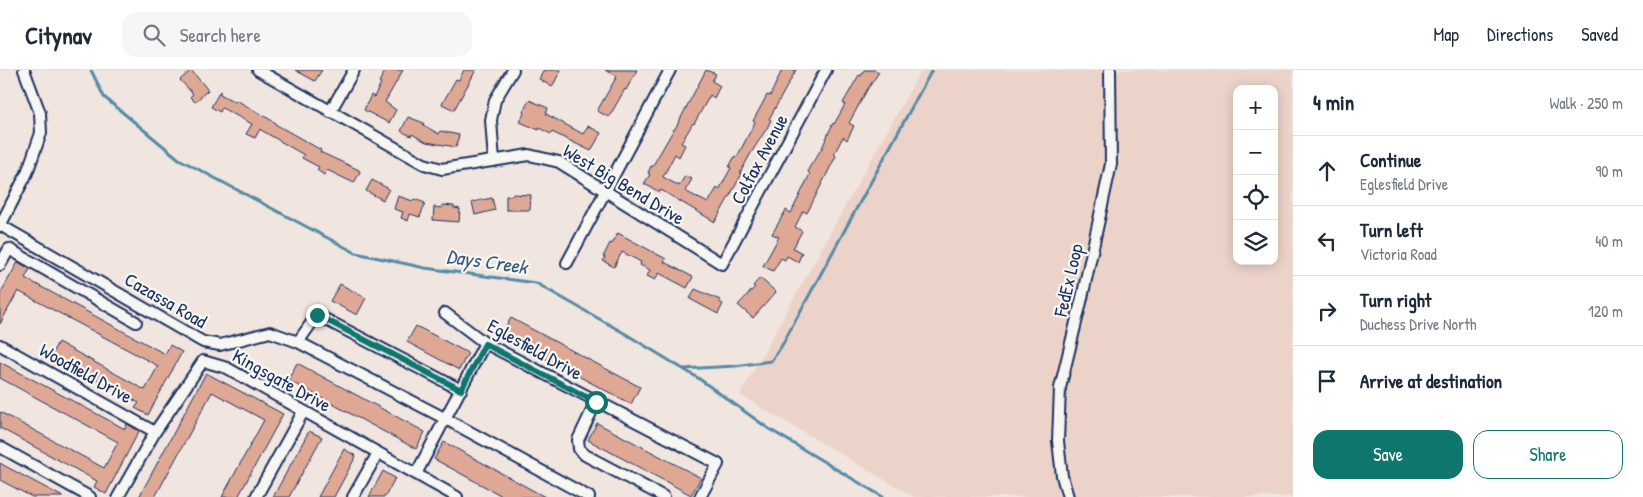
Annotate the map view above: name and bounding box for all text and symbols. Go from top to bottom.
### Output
search box [122,12,472,57]
text: Citynav [25,19,92,51]
icon: search [140,21,168,49]
text: Search here [180,22,261,48]
text: Map [1434,22,1459,47]
text: Directions [1487,22,1553,47]
text: Saved [1581,22,1618,47]
map controls [1233,85,1278,265]
button: + [1233,85,1278,130]
text: 4 min [1313,88,1354,117]
text: Walk · 250 m [1549,92,1623,114]
street label: Colfax Avenue [724,109,794,209]
button: − [1233,130,1278,175]
street label: West Big Bend Drive [558,137,690,231]
text: Continue [1360,147,1421,173]
icon: ahead [1313,157,1341,185]
text: 90 m [1595,160,1623,182]
text: Eglesfield Drive [1360,173,1448,195]
button: locate [1233,175,1278,220]
text: Turn left [1360,217,1423,243]
button: layers [1233,220,1278,265]
icon: left [1313,227,1341,255]
text: 40 m [1595,230,1623,252]
street label: FedEx Loop [1047,241,1089,320]
water label: Days Creek [445,242,531,281]
text: Victoria Road [1360,243,1437,265]
street label: Cazassa Road [120,266,212,334]
text: Turn right [1360,287,1431,313]
icon: right [1313,297,1341,325]
text: 120 m [1588,300,1623,322]
route end [306,304,329,327]
street label: Eglesfield Drive [483,312,587,386]
text: Duchess Drive North [1360,313,1476,335]
street label: Woodfield Drive [35,337,137,409]
street label: Kingsgate Drive [228,342,336,418]
icon: arrive [1313,367,1341,395]
text: Arrive at destination [1360,368,1502,394]
route start [585,391,608,414]
button: Save [1313,430,1463,479]
button: Share [1473,430,1623,479]

